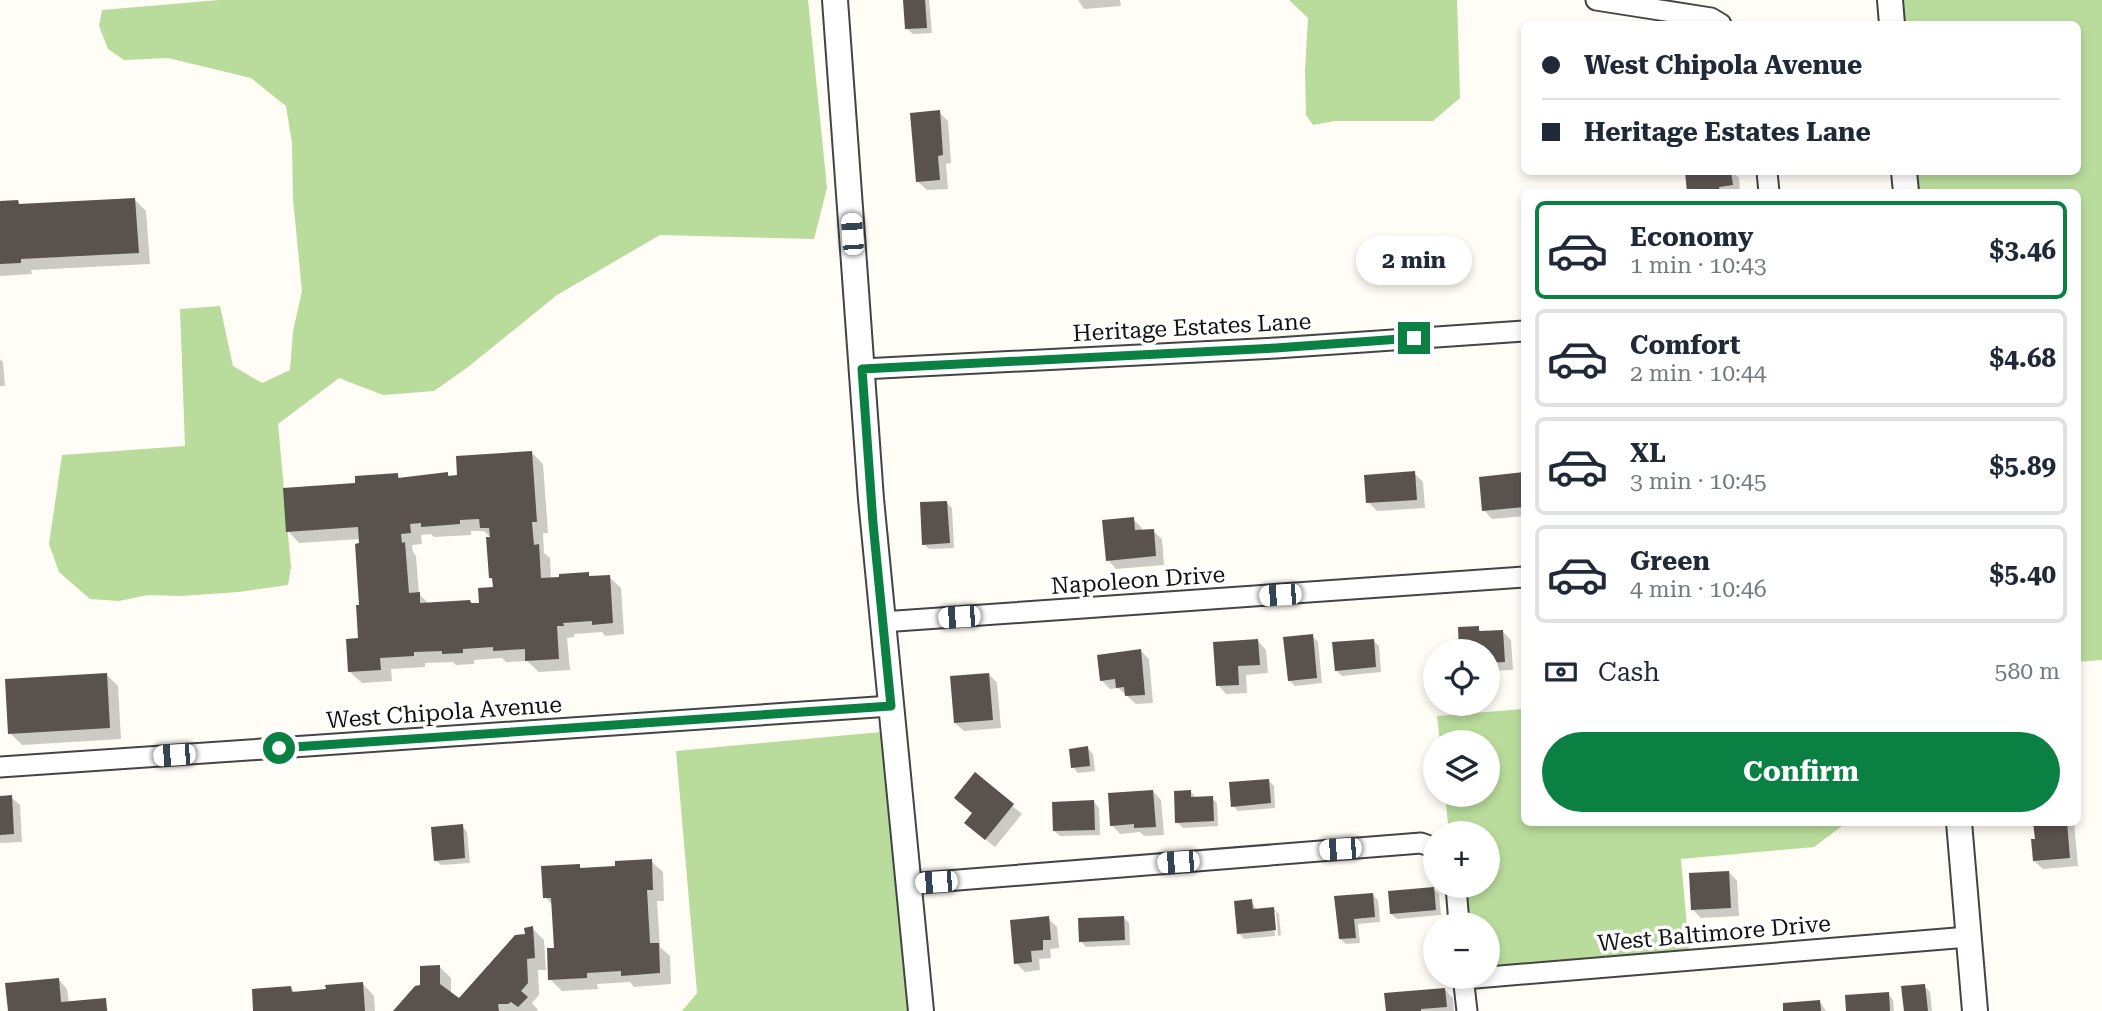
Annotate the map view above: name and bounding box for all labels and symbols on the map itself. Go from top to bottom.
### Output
car [841,212,864,256]
callout: 2 min [1356,236,1472,286]
street label: Heritage Estates Lane [1072,308,1312,347]
route end [1398,322,1430,354]
street label: Napoleon Drive [1050,561,1226,600]
car [1259,583,1302,607]
car [938,605,981,629]
street label: West Chipola Avenue [325,691,563,734]
route start [263,732,295,764]
car [153,743,196,767]
car [1319,837,1362,861]
car [1157,850,1200,874]
car [915,870,958,894]
street label: West Baltimore Drive [1596,910,1832,957]

